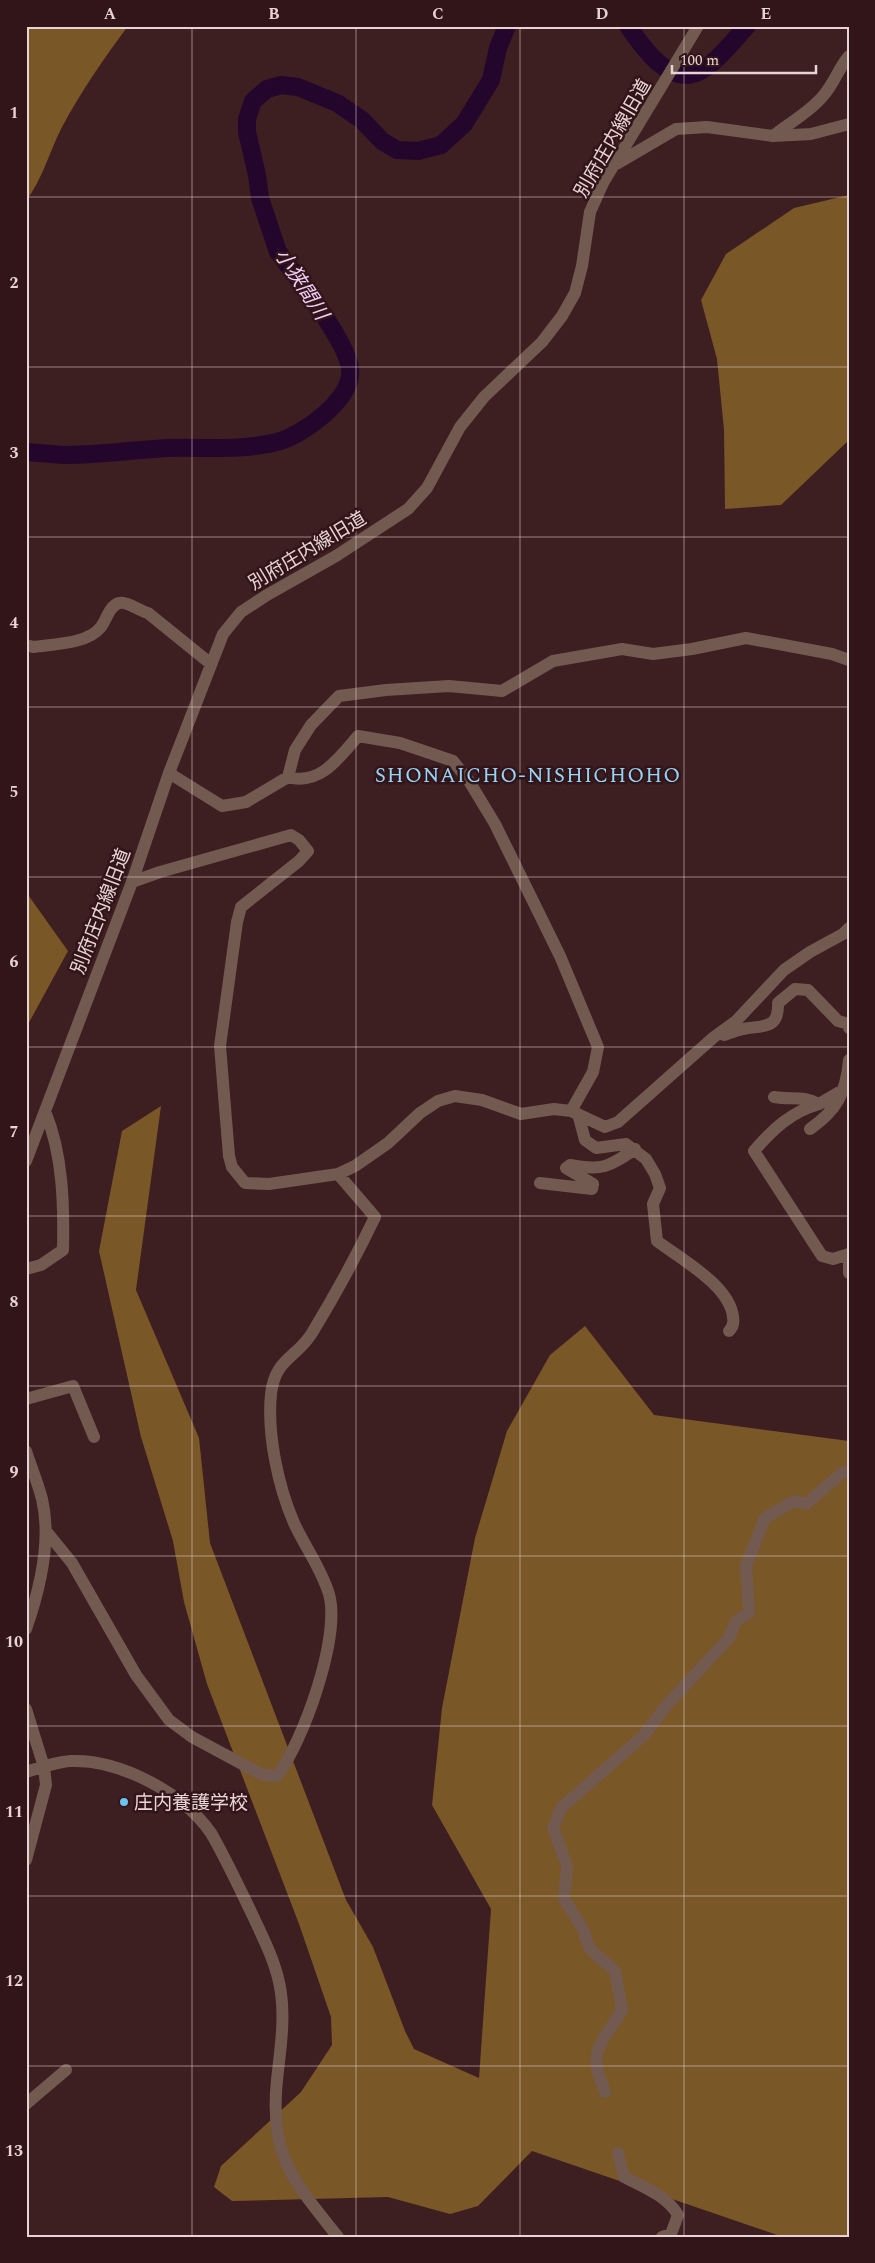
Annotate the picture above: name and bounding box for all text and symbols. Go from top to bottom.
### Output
text: A [104,2,117,26]
text: B [268,2,280,26]
text: C [432,2,444,26]
text: D [596,2,609,26]
text: E [761,2,771,26]
scale bar [672,42,816,74]
text: 100 m [680,49,719,72]
street label: 別府庄内線旧道 [567,74,659,204]
text: 1 [10,101,18,125]
water label: 小狭間川 [267,243,337,328]
text: 2 [10,271,19,295]
text: 3 [10,441,19,465]
street label: 別府庄内線旧道 [243,505,372,598]
text: 4 [10,611,19,635]
district label: SHONAICHO-NISHICHOHO [375,760,681,792]
text: 5 [10,780,18,804]
street label: 別府庄内線旧道 [64,844,139,979]
text: 6 [10,950,19,974]
text: 7 [10,1120,19,1144]
text: 8 [10,1290,19,1314]
text: 9 [10,1460,19,1484]
text: 10 [5,1630,23,1654]
place label: 庄内養護学校 [134,1789,248,1818]
marker: 庄内養護学校 [118,1796,130,1808]
text: 11 [5,1800,23,1824]
text: 12 [5,1969,23,1993]
text: 13 [5,2139,23,2163]

